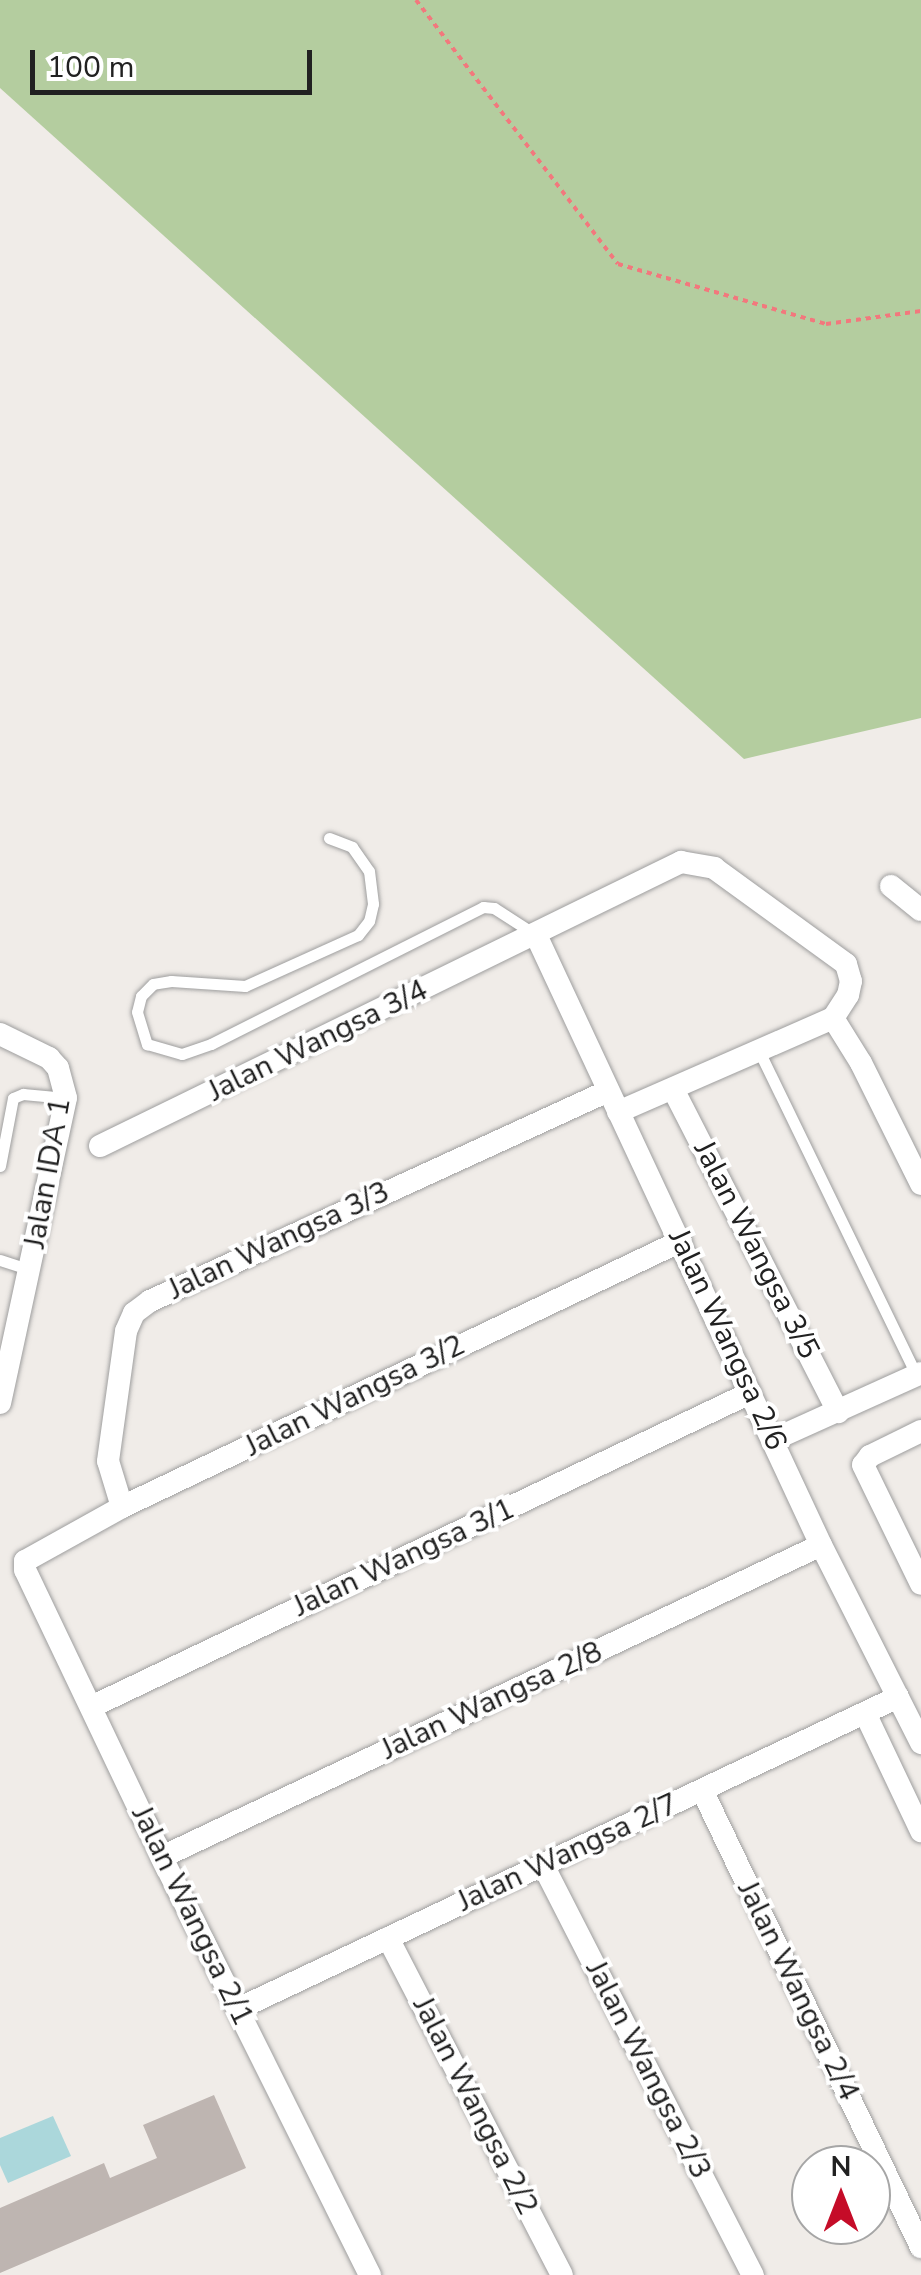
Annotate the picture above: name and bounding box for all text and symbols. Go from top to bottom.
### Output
scale bar [35,30,318,92]
text: 100 m [47,47,134,88]
street label: Jalan Wangsa 3/4 [202,972,434,1110]
street label: Jalan IDA 1 [17,1095,79,1251]
street label: Jalan Wangsa 3/5 [686,1135,826,1365]
street label: Jalan Wangsa 3/3 [163,1174,395,1308]
street label: Jalan Wangsa 2/6 [660,1224,794,1456]
street label: Jalan Wangsa 3/2 [239,1327,471,1465]
street label: Jalan Wangsa 3/1 [288,1491,520,1625]
street label: Jalan Wangsa 2/8 [376,1634,608,1768]
street label: Jalan Wangsa 2/7 [452,1786,684,1920]
street label: Jalan Wangsa 2/1 [123,1800,261,2032]
street label: Jalan Wangsa 2/4 [729,1875,867,2107]
street label: Jalan Wangsa 2/3 [578,1955,718,2185]
street label: Jalan Wangsa 2/2 [405,1991,545,2221]
north arrow [791,2145,891,2245]
text: N [831,2148,851,2186]

